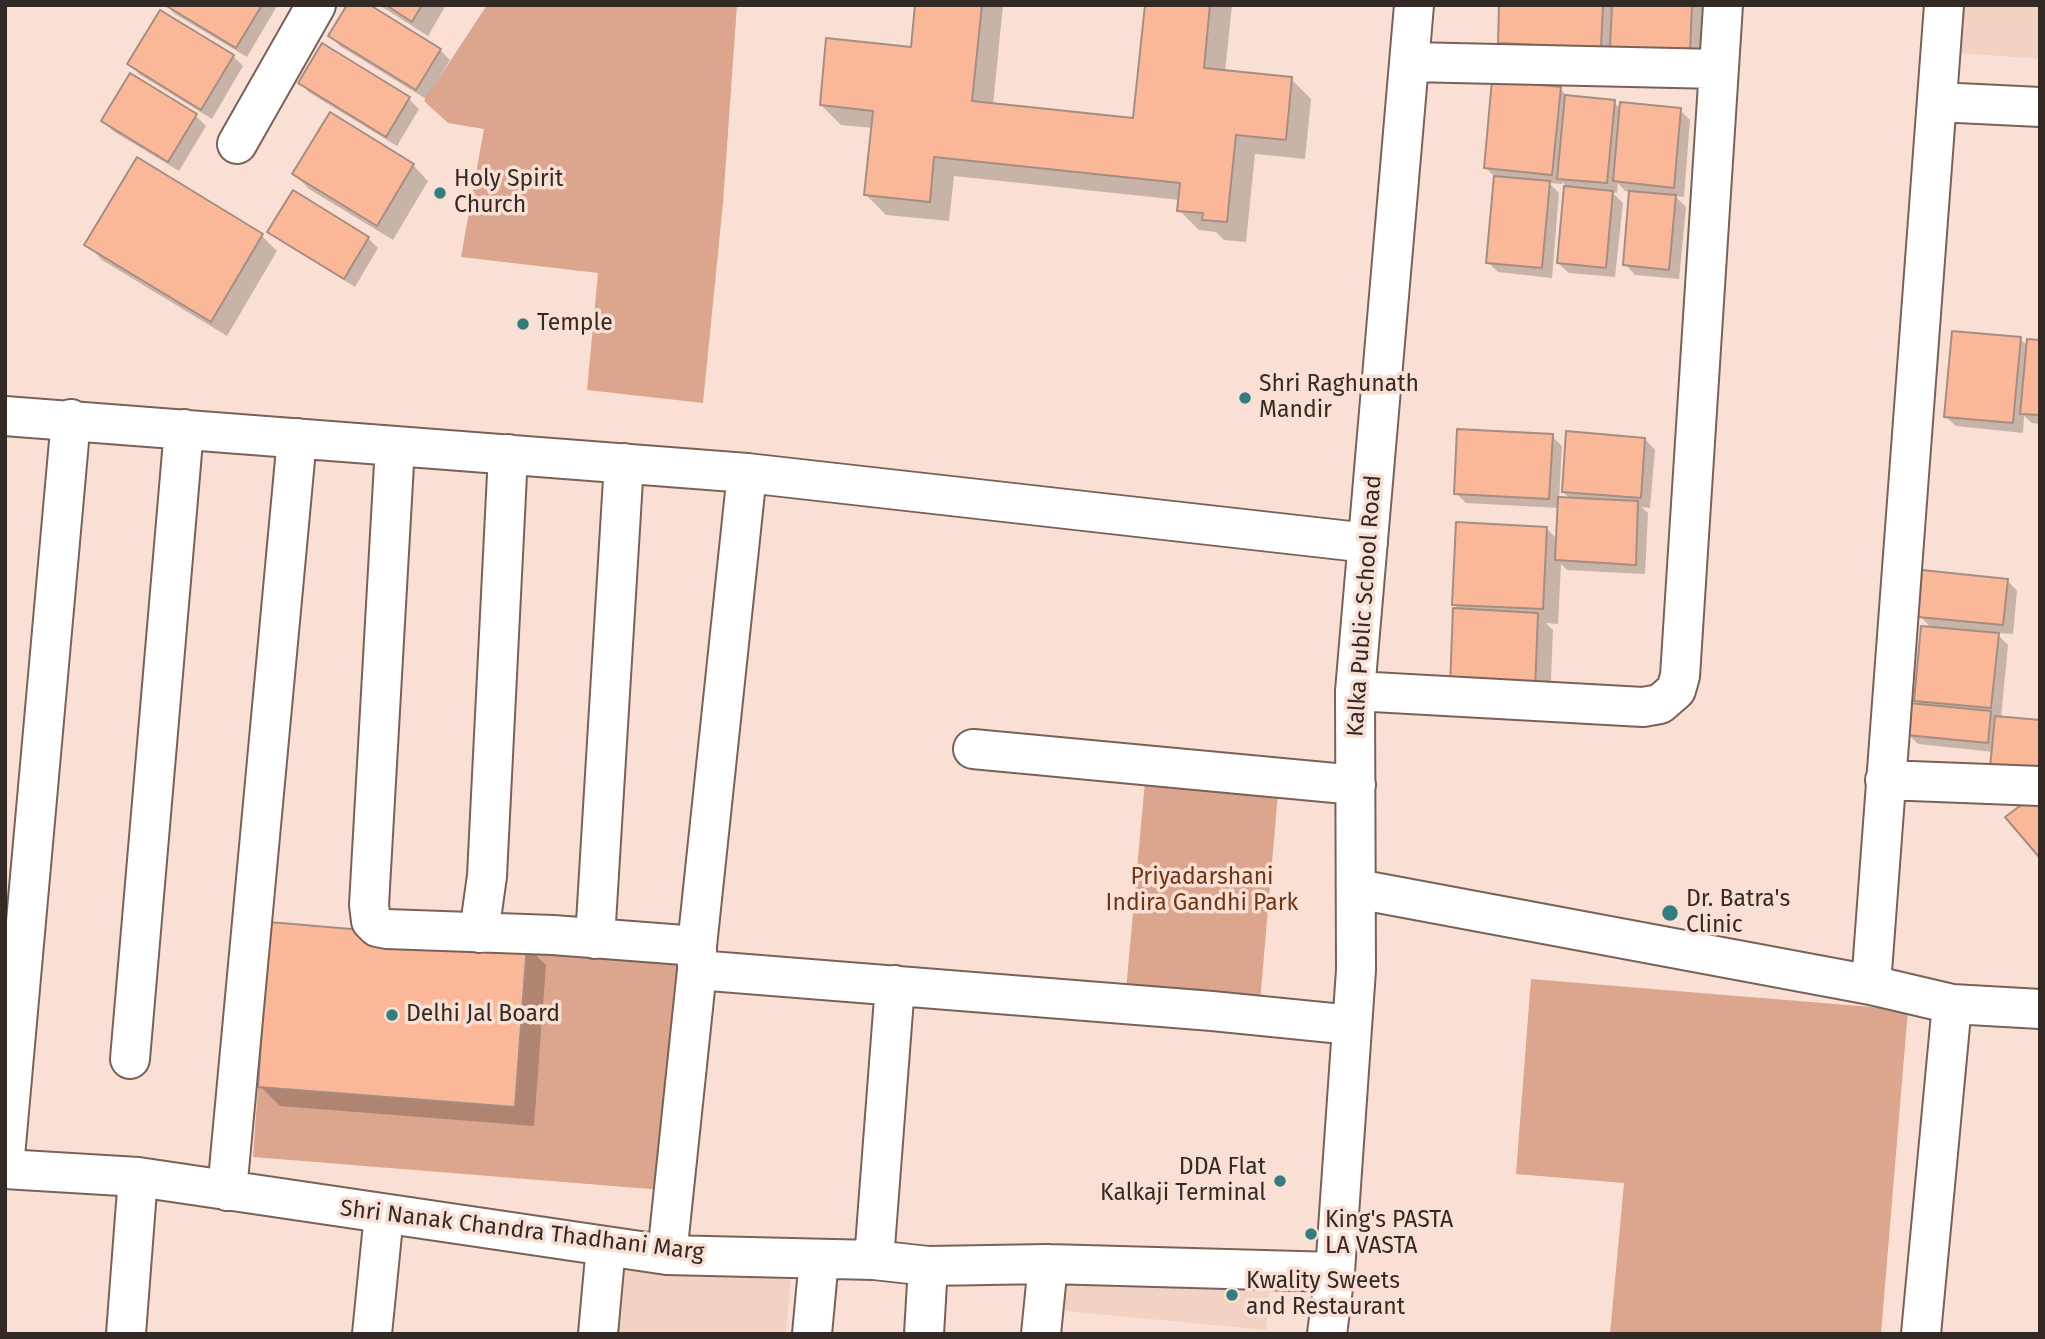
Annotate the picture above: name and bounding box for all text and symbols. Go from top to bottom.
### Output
place label: Holy Spirit Church [454,166,563,220]
marker: Holy Spirit Church [432,185,448,201]
place label: Temple [537,310,613,338]
marker: Temple [515,316,531,332]
place label: Shri Raghunath Mandir [1259,371,1419,425]
marker: Shri Raghunath Mandir [1237,390,1253,406]
street label: Kalka Public School Road [1342,474,1388,738]
park label: Priyadarshani Indira Gandhi Park [1106,864,1298,918]
place label: Dr. Batra's Clinic [1686,886,1790,940]
marker: Dr. Batra's Clinic [1660,903,1680,923]
place label: Delhi Jal Board [406,1001,560,1029]
marker: Delhi Jal Board [384,1007,400,1023]
place label: DDA Flat Kalkaji Terminal [1100,1154,1266,1208]
marker: DDA Flat Kalkaji Terminal [1272,1173,1288,1189]
street label: Shri Nanak Chandra Thadhani Marg [338,1195,706,1267]
place label: King's PASTA LA VASTA [1325,1207,1453,1261]
marker: King's PASTA LA VASTA [1303,1226,1319,1242]
place label: Kwality Sweets and Restaurant [1246,1268,1405,1322]
marker: Kwality Sweets and Restaurant [1224,1287,1240,1303]

